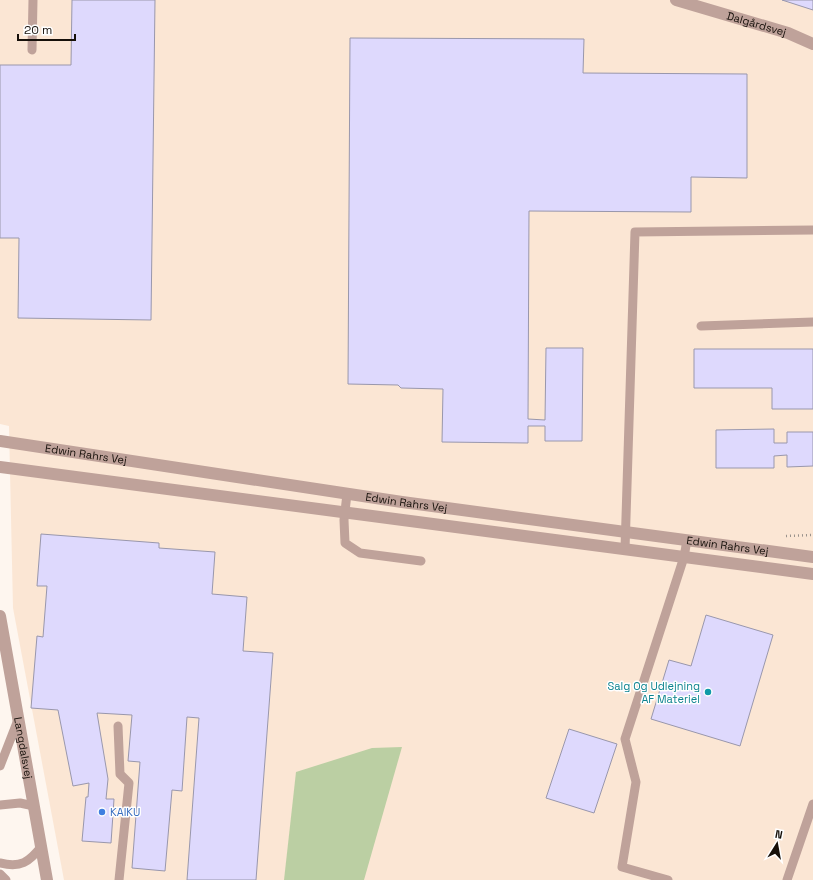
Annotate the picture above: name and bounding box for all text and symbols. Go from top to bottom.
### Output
street label: Dalgårdsvej [725,8,788,39]
scale bar [18,16,75,42]
text: 20 m [24,22,52,38]
street label: Edwin Rahrs Vej [44,441,128,467]
street label: Edwin Rahrs Vej [364,490,449,515]
street label: Edwin Rahrs Vej [686,533,770,558]
place label: Salg Og Udlejning AF Materiel [608,679,700,706]
marker: Salg Og Udlejning AF Materiel [703,687,713,697]
street label: Langdalsvej [11,716,36,780]
place label: KAIKU [110,805,140,819]
marker: KAIKU [97,807,107,817]
north arrow [757,824,797,864]
text: N [774,827,784,842]

